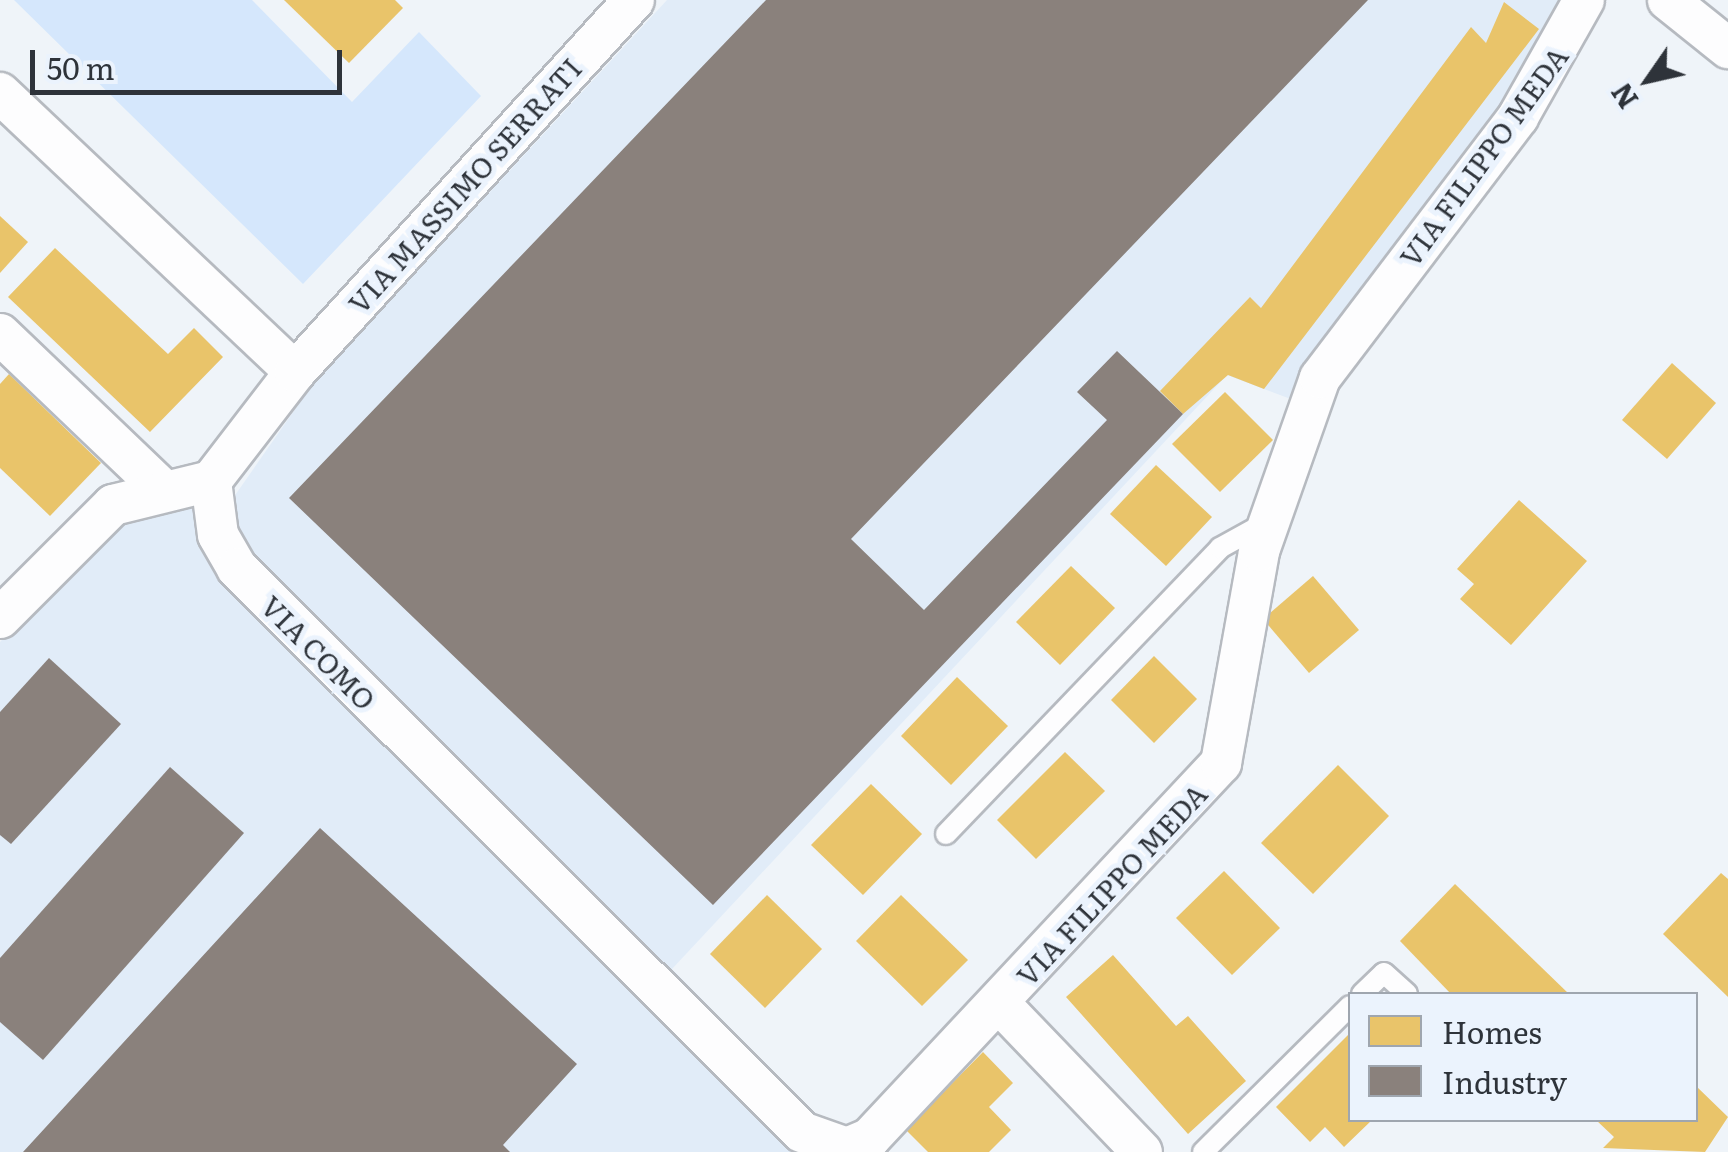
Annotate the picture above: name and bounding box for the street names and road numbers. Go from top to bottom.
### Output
street label: VIA FILIPPO MEDA [1392,40,1574,272]
street label: VIA MASSIMO SERRATI [341,51,587,319]
street label: VIA COMO [255,588,383,716]
street label: VIA FILIPPO MEDA [1009,776,1213,992]

